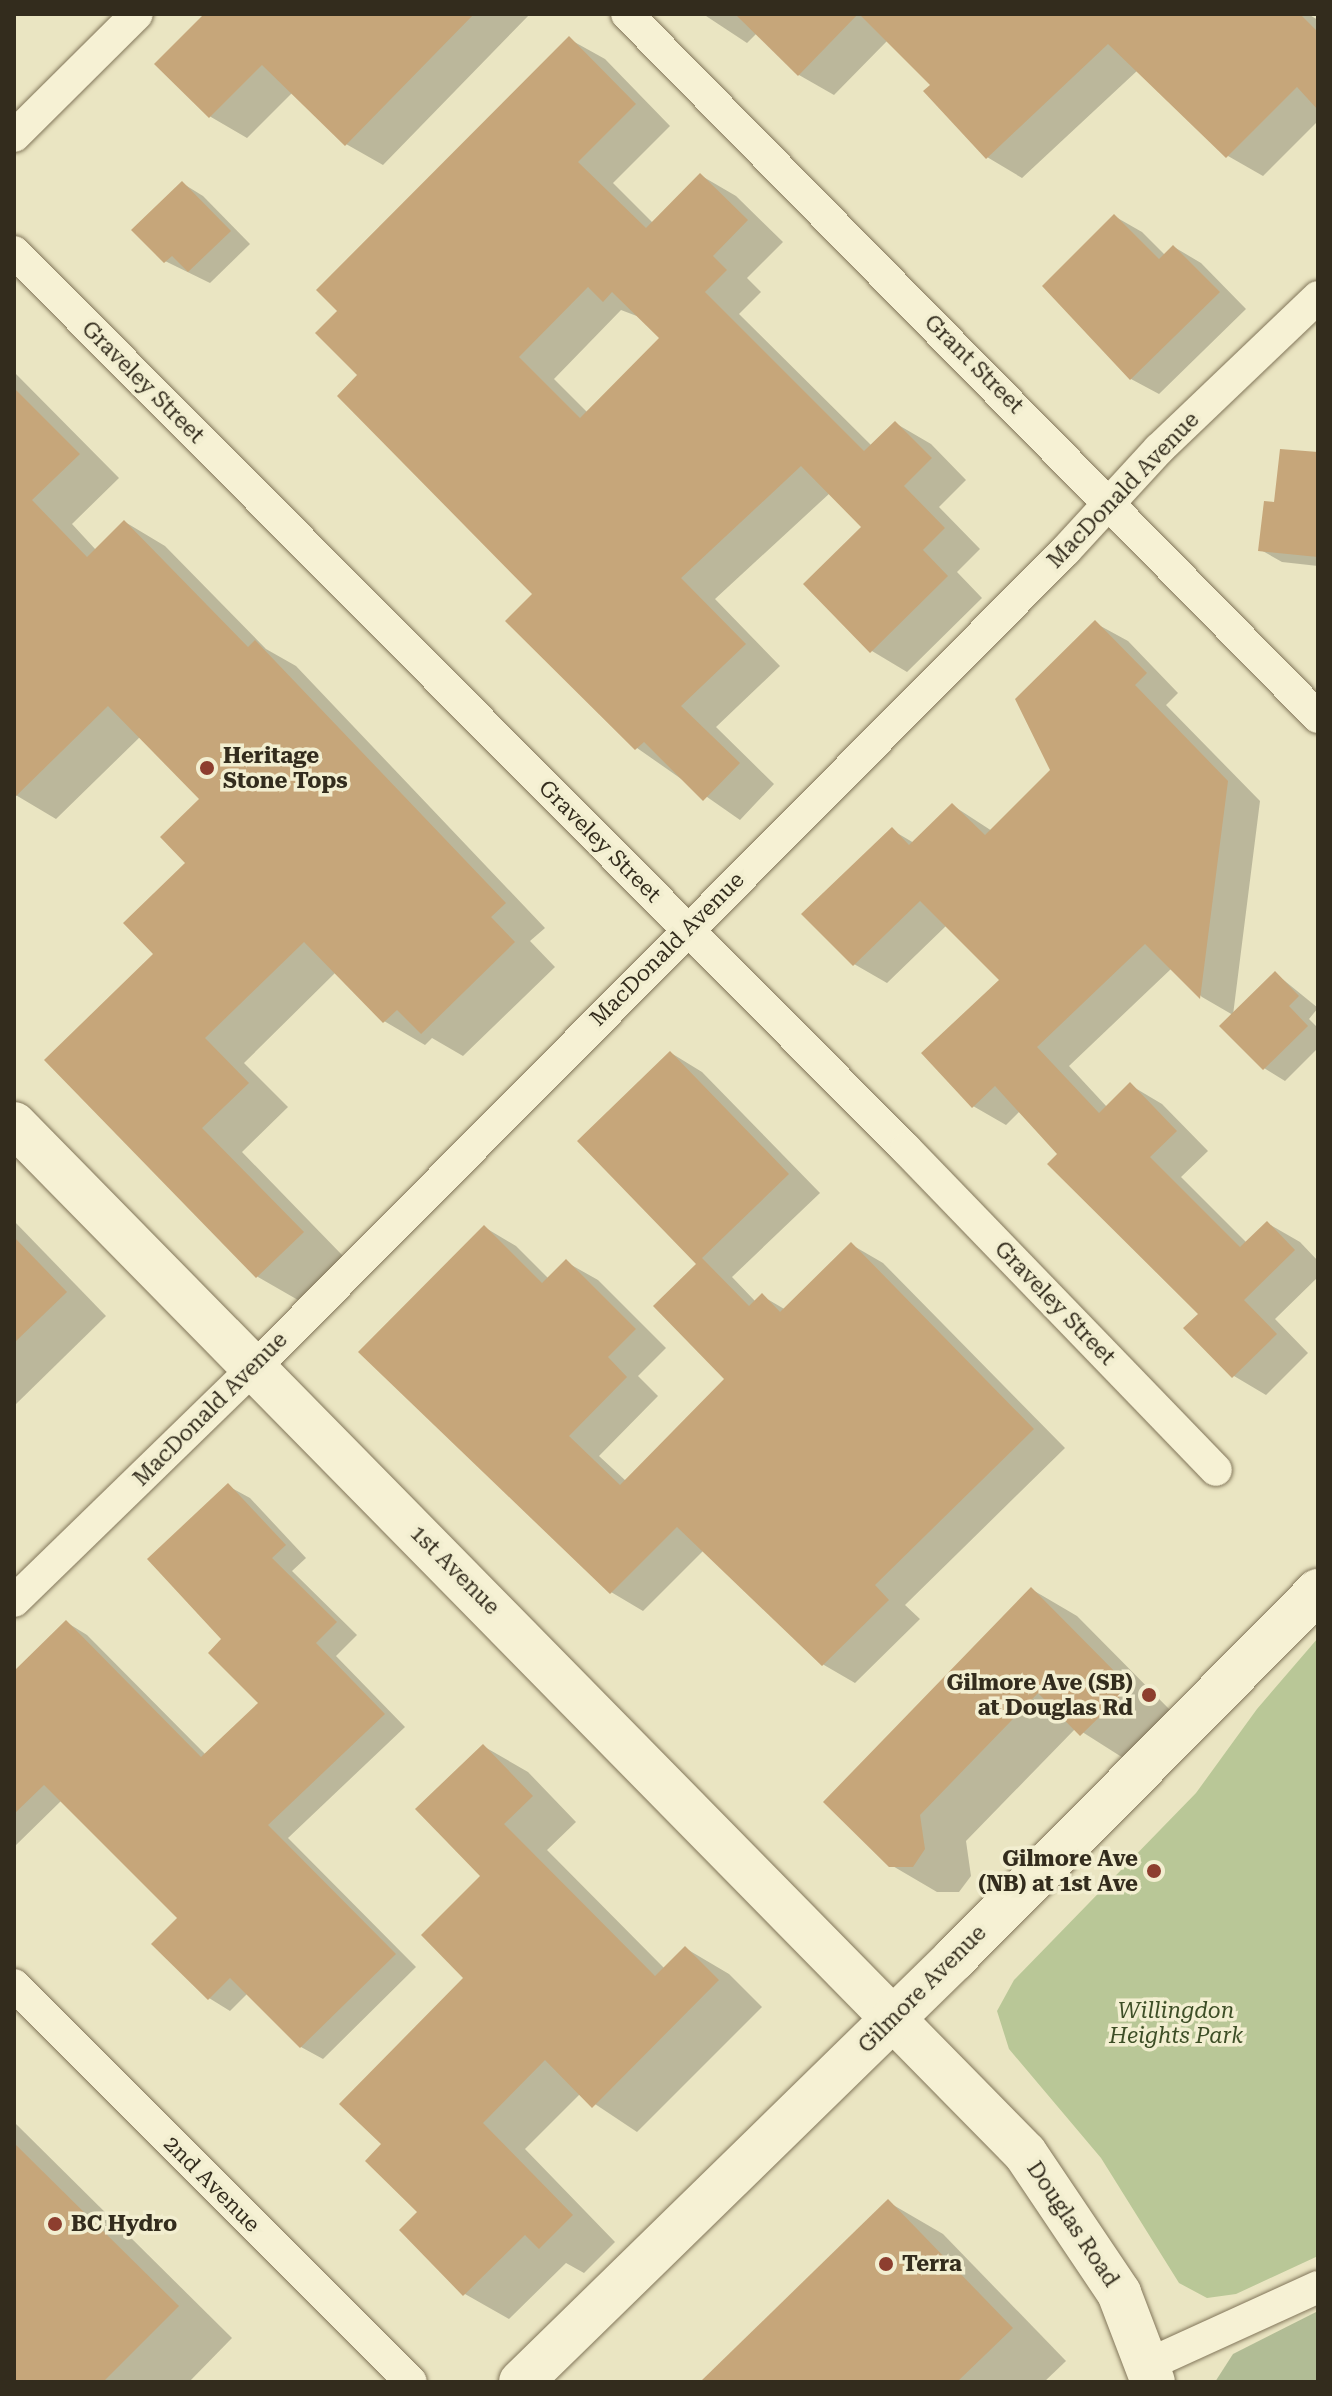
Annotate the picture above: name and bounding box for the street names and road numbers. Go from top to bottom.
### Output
street label: Grant Street [919,309,1029,419]
street label: Graveley Street [76,315,210,449]
street label: MacDonald Avenue [1042,406,1204,574]
street label: Graveley Street [533,774,667,908]
street label: MacDonald Avenue [585,867,749,1031]
street label: Graveley Street [989,1236,1121,1370]
street label: MacDonald Avenue [128,1327,292,1491]
street label: 1st Avenue [405,1520,505,1620]
street label: Gilmore Avenue [853,1920,991,2058]
street label: 2nd Avenue [158,2130,266,2238]
street label: Douglas Road [1021,2156,1125,2292]

